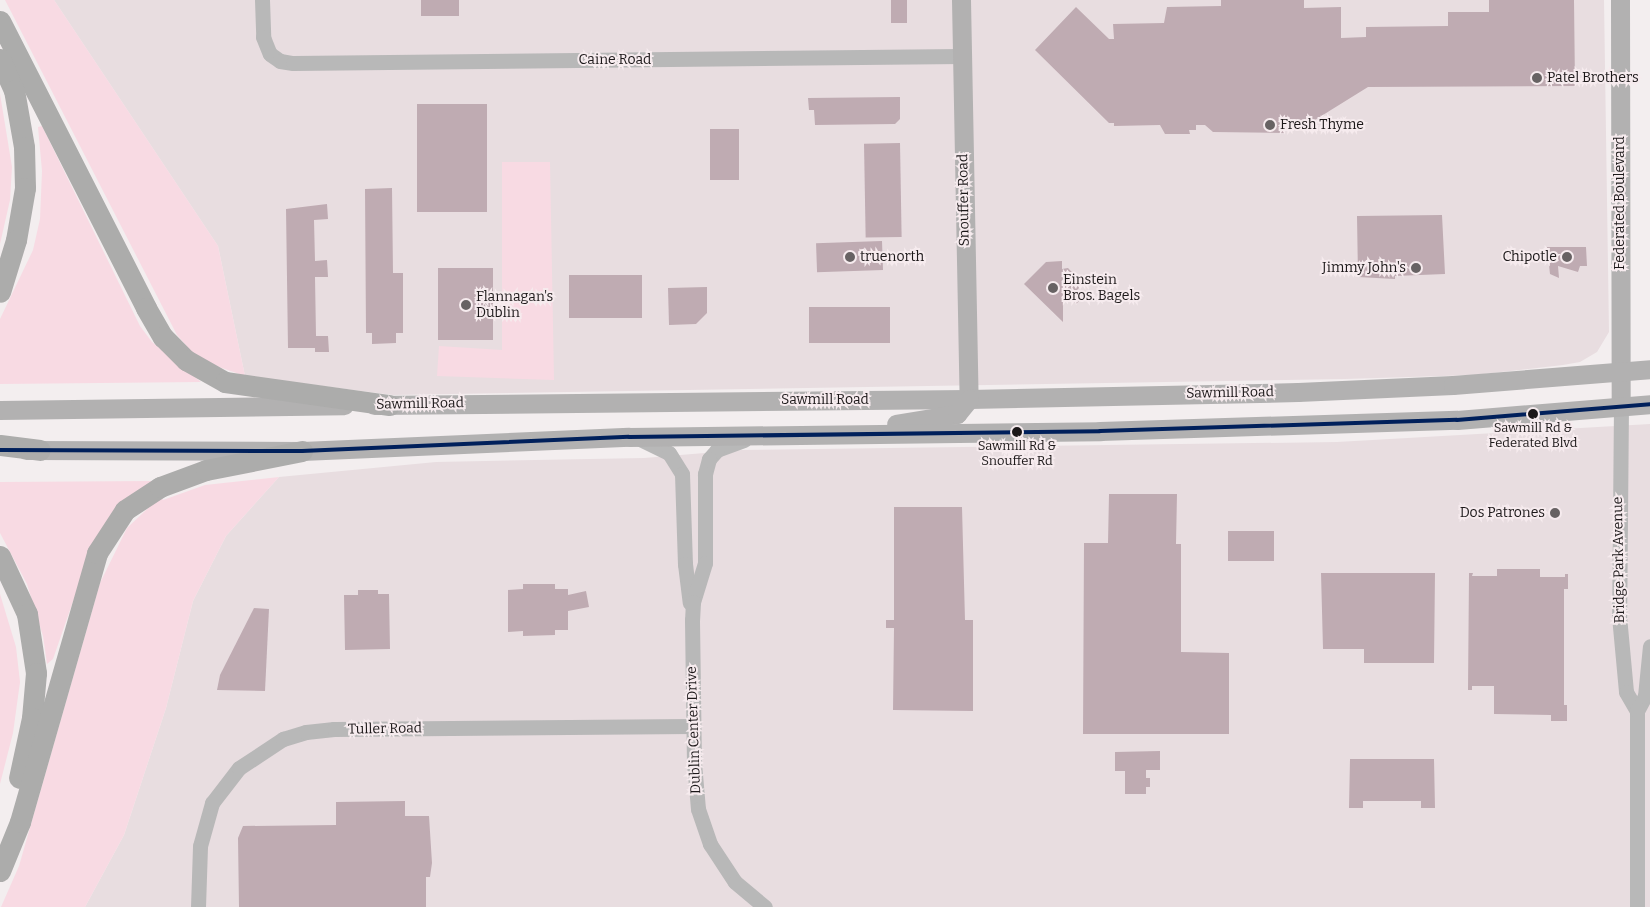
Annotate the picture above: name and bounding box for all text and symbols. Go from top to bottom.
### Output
street label: Caine Road [579,52,651,68]
place label: Patel Brothers [1547,70,1639,86]
marker: Patel Brothers [1531,72,1543,84]
place label: Fresh Thyme [1280,117,1364,133]
marker: Fresh Thyme [1264,119,1276,131]
street label: Federated Boulevard [1612,136,1628,270]
street label: Snouffer Road [955,154,973,246]
place label: truenorth [860,249,924,265]
place label: Chipotle [1502,249,1557,265]
marker: truenorth [844,251,856,263]
marker: Chipotle [1561,251,1573,263]
place label: Jimmy John's [1322,260,1406,276]
marker: Jimmy John's [1410,262,1422,274]
place label: Einstein Bros. Bagels [1063,272,1140,304]
marker: Einstein Bros. Bagels [1047,282,1059,294]
place label: Flannagan's Dublin [476,289,553,322]
marker: Flannagan's Dublin [460,299,472,311]
street label: Sawmill Road [1186,384,1274,402]
street label: Sawmill Road [781,392,869,408]
street label: Sawmill Road [376,395,464,413]
marker: Sawmill Rd & Federated Blvd [1528,409,1538,419]
place label: Sawmill Rd & Federated Blvd [1488,421,1578,452]
marker: Sawmill Rd & Snouffer Rd [1012,427,1022,437]
place label: Sawmill Rd & Snouffer Rd [978,439,1056,470]
street label: Bridge Park Avenue [1609,496,1629,624]
place label: Dos Patrones [1460,505,1545,521]
marker: Dos Patrones [1549,507,1561,519]
street label: Dublin Center Drive [683,666,705,794]
street label: Tuller Road [348,720,422,738]

